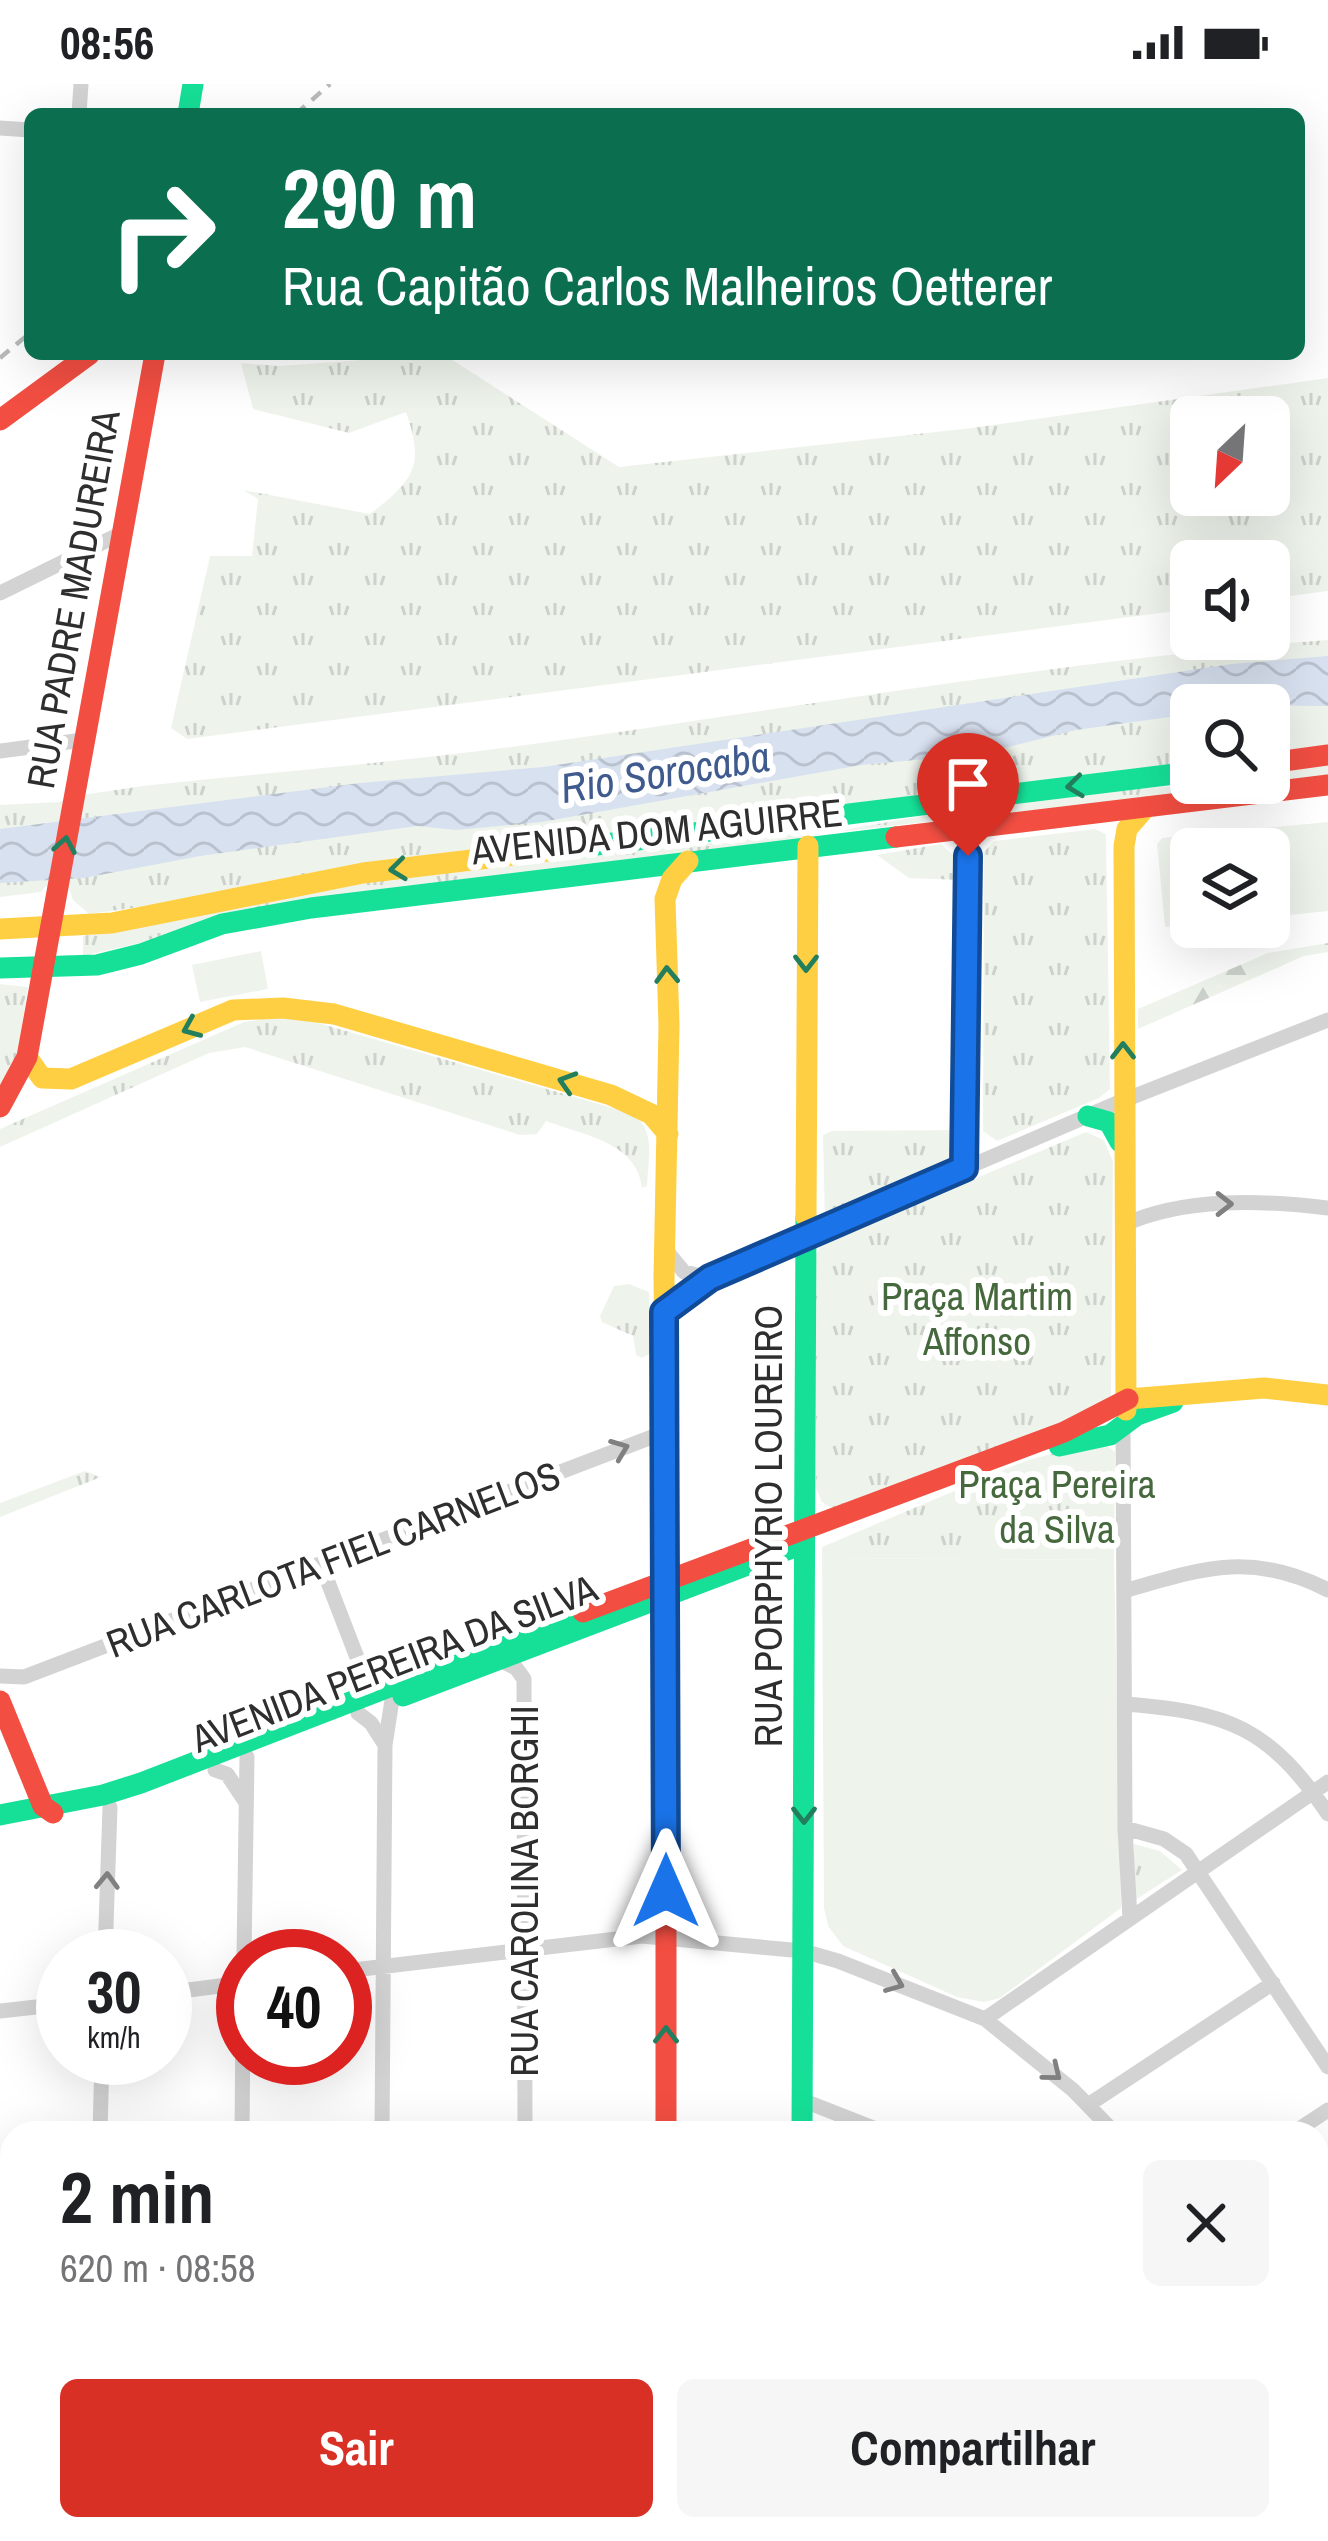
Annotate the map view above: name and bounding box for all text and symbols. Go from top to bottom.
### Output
text: 08:56 [60,12,154,73]
text: 290 m [282,141,477,254]
icon: right [84,156,240,312]
text: Rua Capitão Carlos Malheiros Oetterer [282,249,1052,322]
north arrow [1170,396,1290,516]
map controls [1170,396,1290,948]
street label: RUA PADRE MADUREIRA [14,405,132,792]
button: sound [1170,540,1290,660]
button: search [1170,684,1290,804]
water label: Rio Sorocaba [557,728,773,816]
pin [917,733,1019,856]
icon: arrive [935,751,1001,817]
one-way arrow [1065,773,1085,799]
street label: AVENIDA DOM AGUIRRE [468,786,845,876]
button: layers [1170,828,1290,948]
one-way arrow [51,835,76,855]
one-way arrow [388,855,408,881]
one-way arrow [793,955,819,973]
one-way arrow [654,965,680,984]
one-way arrow [182,1014,203,1038]
one-way arrow [1110,1041,1136,1059]
one-way arrow [557,1071,578,1096]
one-way arrow [1216,1191,1234,1217]
park label: Praça Martim Affonso [881,1270,1073,1367]
street label: RUA PORPHYRIO LOUREIRO [742,1305,794,1747]
one-way arrow [609,1438,630,1463]
street label: RUA CARLOTA FIEL CARNELOS [99,1448,567,1670]
park label: Praça Pereira da Silva [958,1458,1156,1555]
street label: AVENIDA PEREIRA DA SILVA [183,1561,605,1765]
street label: RUA CAROLINA BORGHI [498,1705,550,2077]
one-way arrow [791,1807,817,1825]
position arrow [603,1828,729,1954]
one-way arrow [94,1871,120,1890]
speed limit sign: 40 [216,1929,372,2085]
text: 30 [87,1951,141,2032]
one-way arrow [883,1969,904,1993]
text: km/h [87,2017,141,2057]
one-way arrow [653,2025,679,2043]
one-way arrow [1039,2059,1061,2080]
text: 2 min [60,2148,214,2245]
button: close [1143,2160,1269,2286]
text: 620 m · 08:58 [60,2242,256,2294]
button: Sair [60,2379,653,2517]
button: Compartilhar [677,2379,1269,2517]

